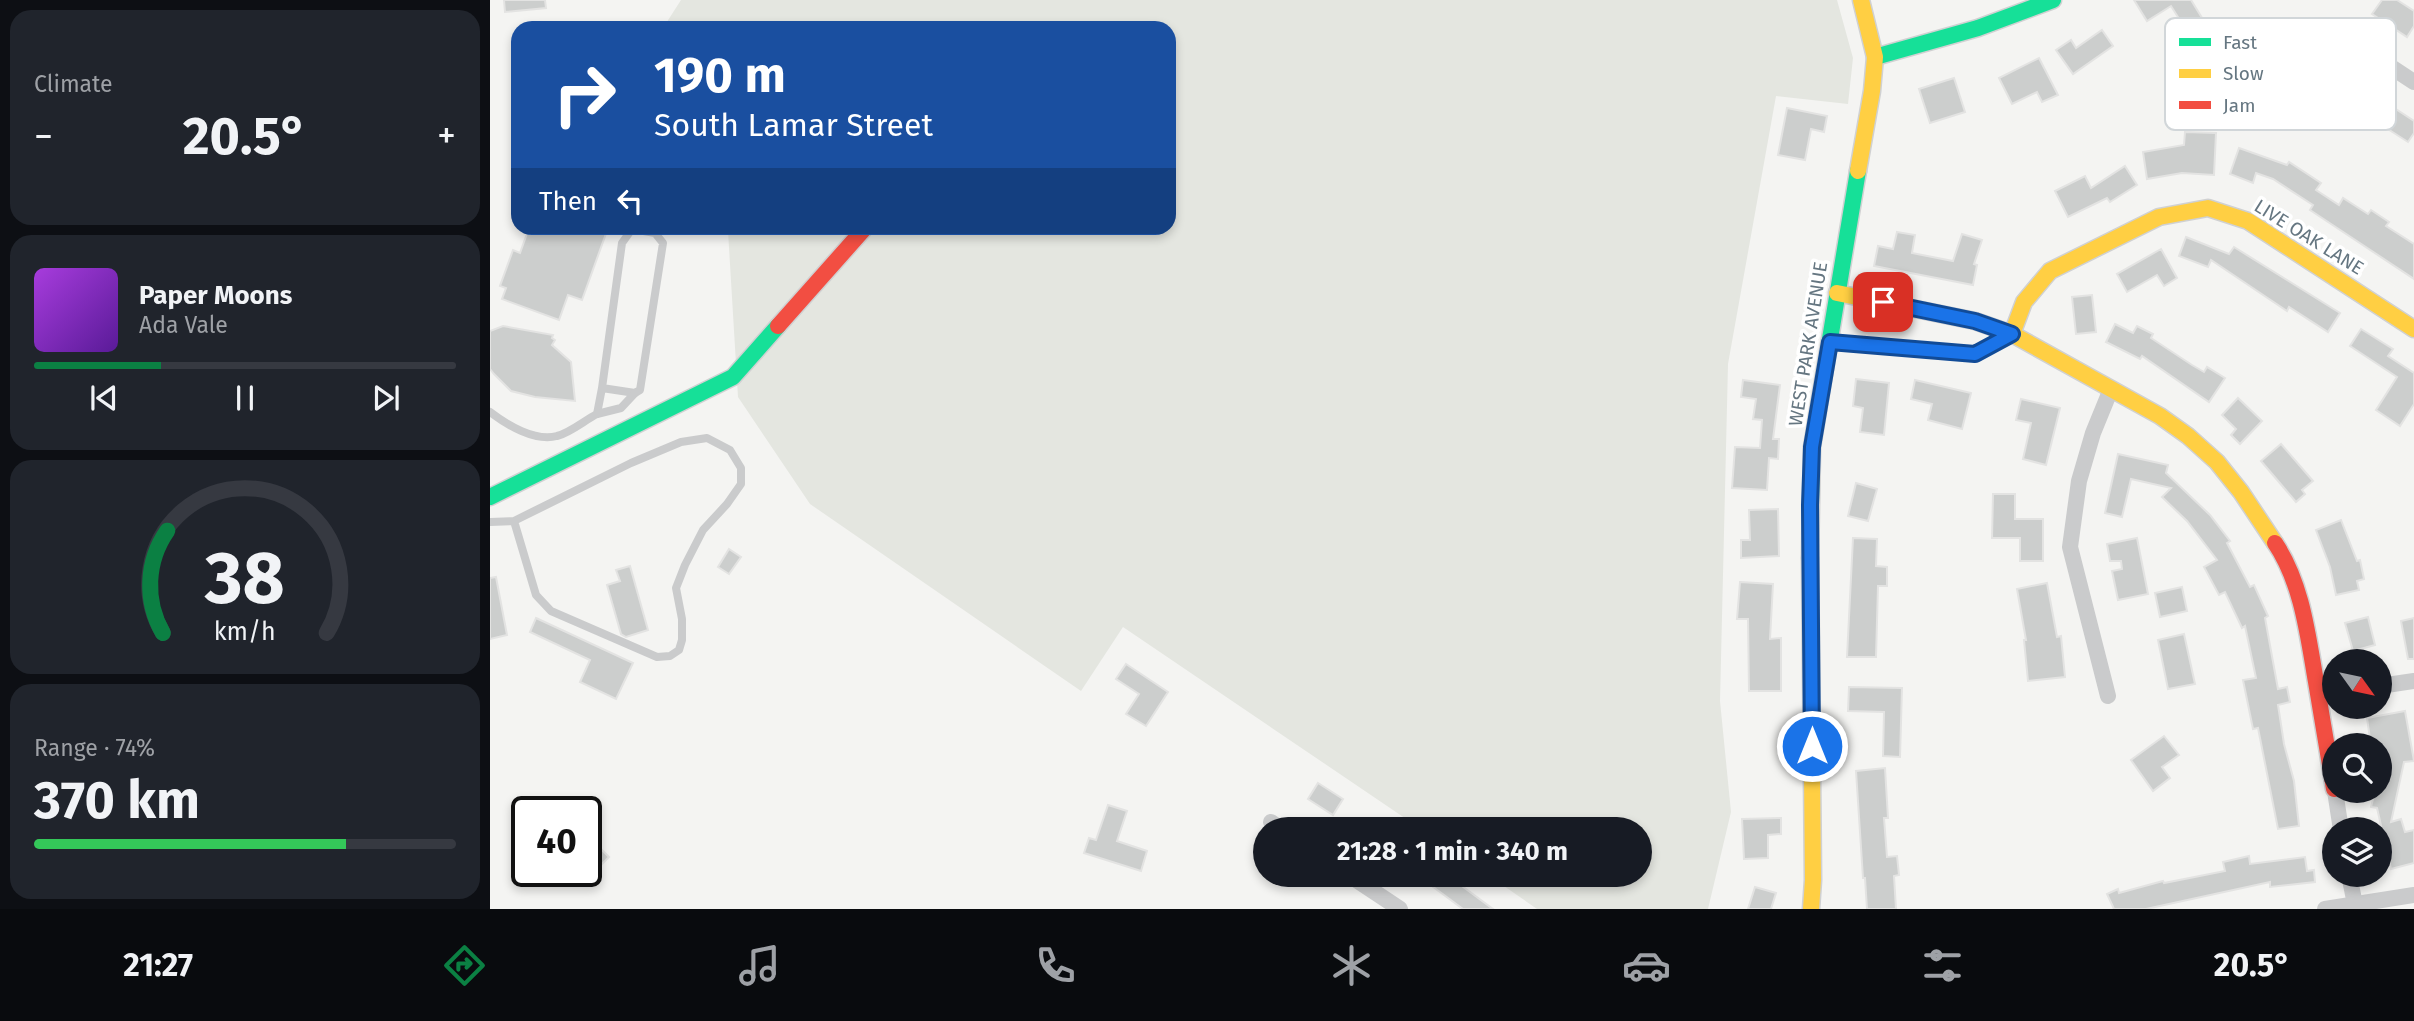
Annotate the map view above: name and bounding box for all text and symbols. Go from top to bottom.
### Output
legend [2165,18,2396,130]
text: Fast [2223,31,2257,54]
text: 190 m [654,46,786,105]
icon: right [539,49,630,140]
text: Slow [2223,62,2264,85]
text: Climate [34,70,113,98]
text: Jam [2223,94,2255,117]
text: 20.5° [183,105,307,168]
text: South Lamar Street [654,106,933,144]
text: − [34,113,53,159]
text: + [437,113,456,159]
icon: left [611,182,649,220]
text: Then [539,186,597,217]
street label: LIVE OAK LANE [2250,194,2368,280]
street label: WEST PARK AVENUE [1784,260,1832,428]
pin [1853,272,1913,332]
text: Paper Moons [139,280,292,311]
icon: arrive [1864,283,1902,321]
text: Ada Vale [139,311,228,339]
icon: previous [85,379,123,417]
icon: pause [226,379,264,417]
icon: next [367,379,405,417]
text: 38 [204,535,285,622]
text: km/h [214,617,276,647]
north arrow [2322,649,2392,719]
map controls [2322,649,2392,887]
position arrow [1775,709,1849,783]
button: search [2322,733,2392,803]
text: Range · 74% [34,734,155,762]
text: 370 km [34,769,200,832]
speed limit sign: 40 [511,796,602,887]
button: layers [2322,817,2392,887]
text: 21:28 · 1 min · 340 m [1337,836,1568,867]
icon: directions [440,941,489,990]
icon: music [735,941,784,990]
icon: phone [1031,941,1080,990]
icon: climate [1327,941,1376,990]
icon: car [1622,941,1671,990]
icon: filters [1918,941,1967,990]
text: 21:27 [123,946,193,984]
text: 20.5° [2214,946,2291,984]

